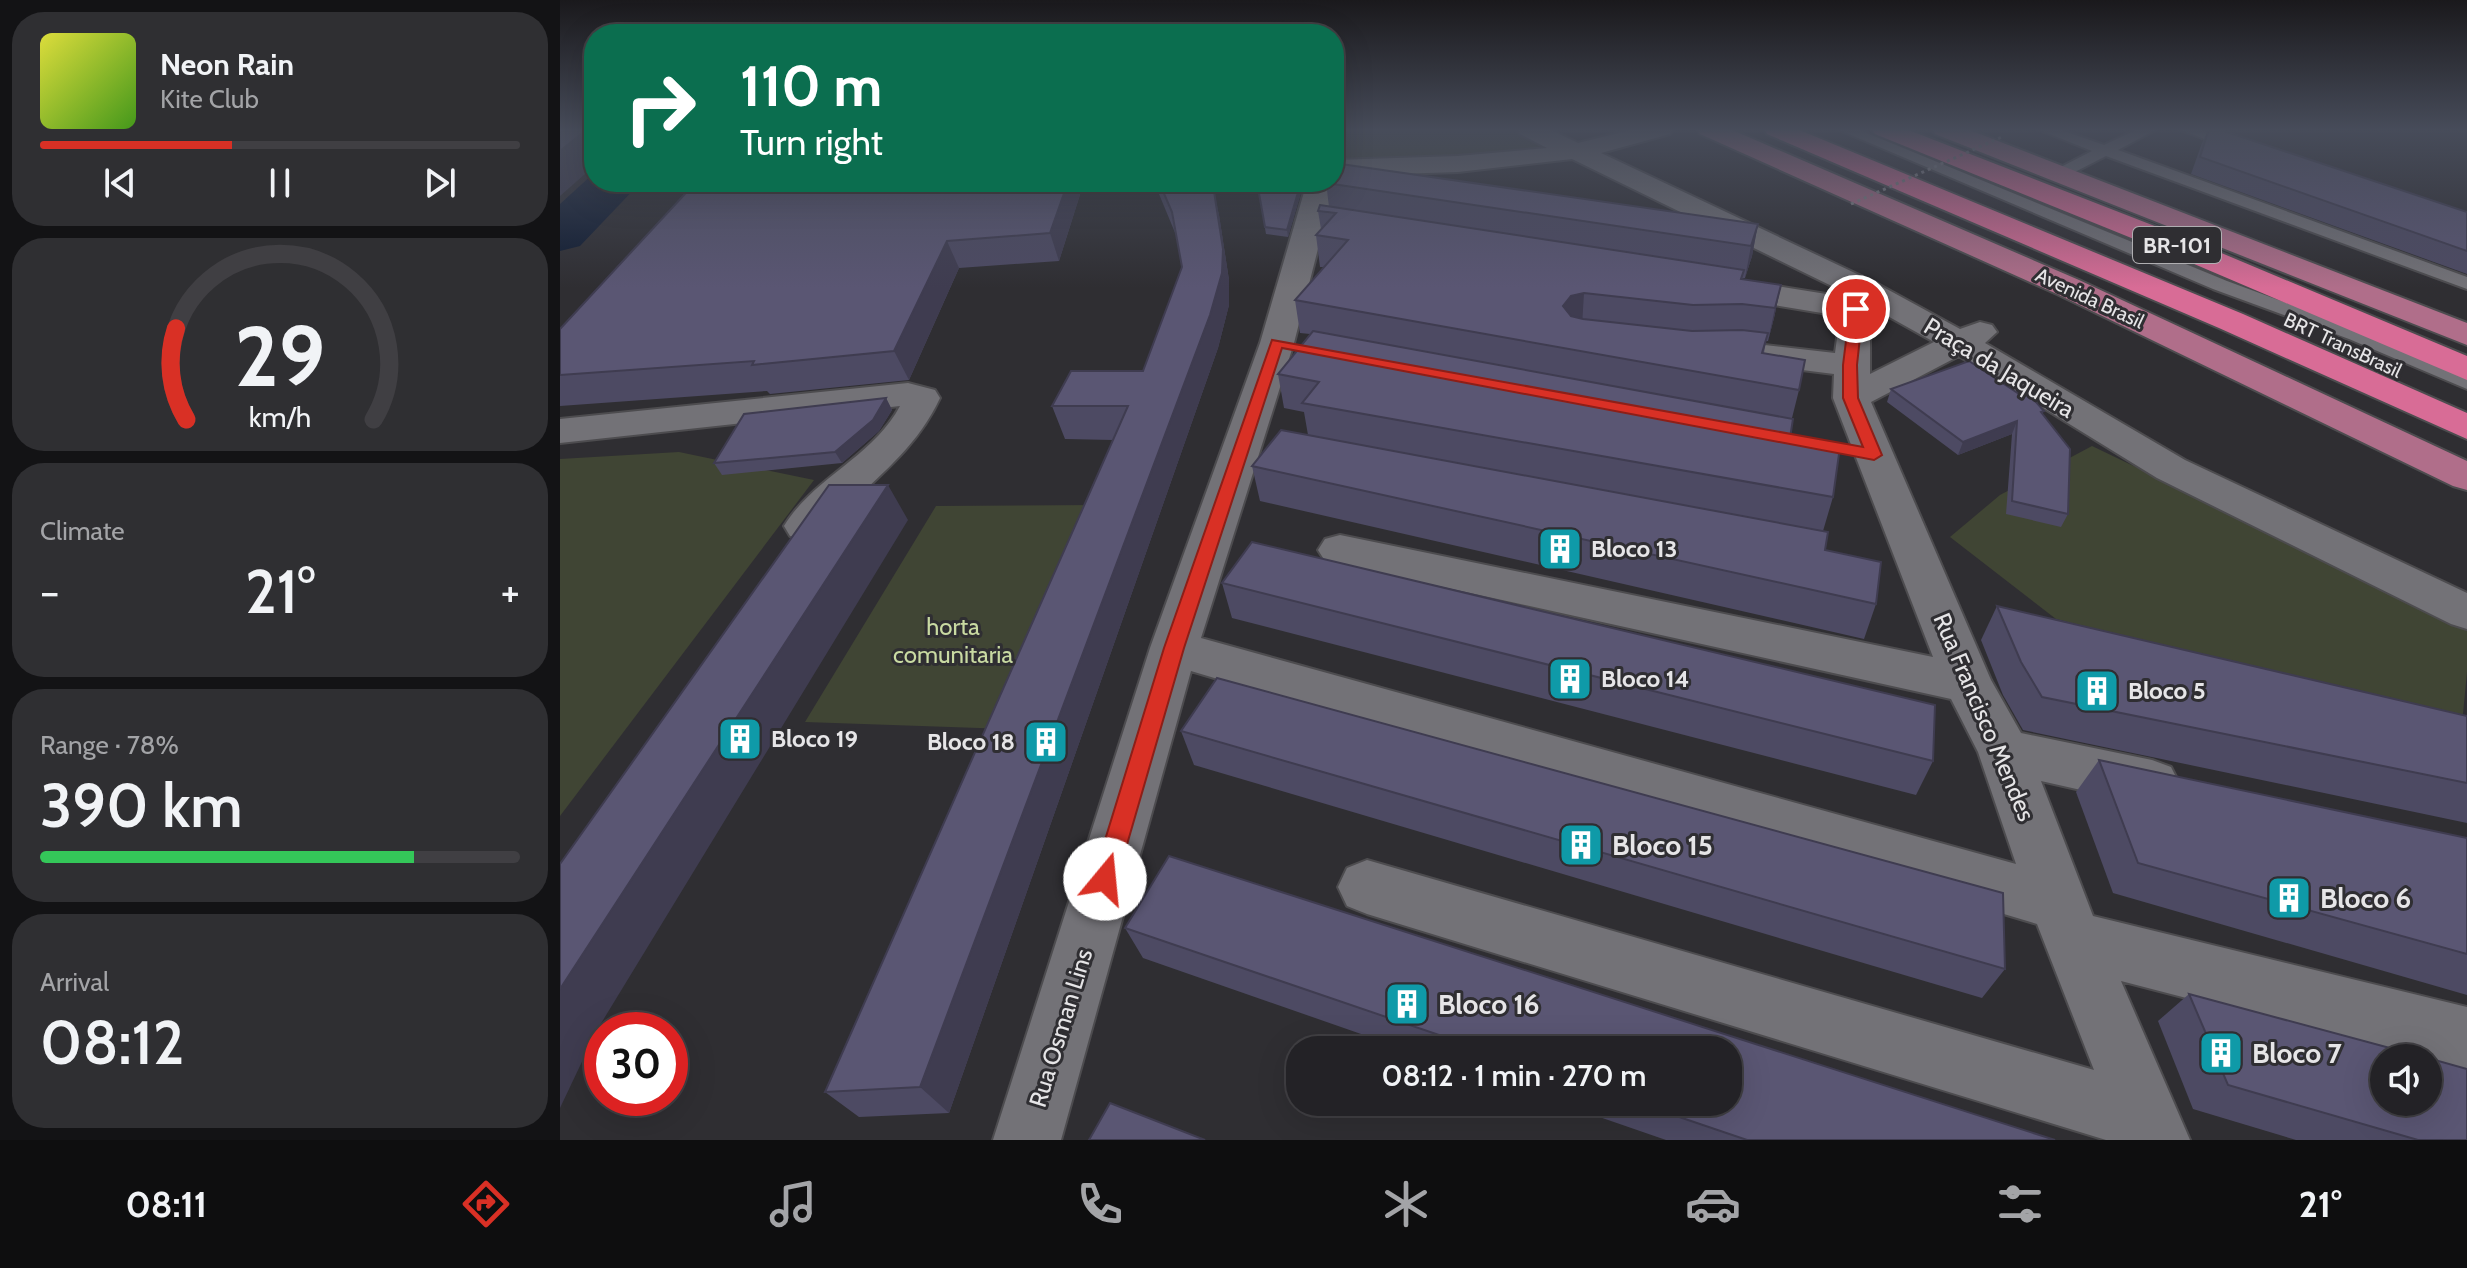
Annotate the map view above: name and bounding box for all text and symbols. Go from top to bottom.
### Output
text: Neon Rain [160,46,294,83]
text: 110 m [740,52,882,120]
icon: right [608,56,712,160]
text: Kite Club [160,83,259,115]
text: Turn right [740,120,883,164]
icon: previous [98,161,142,205]
icon: pause [258,161,302,205]
icon: next [418,161,462,205]
road number: BR-101 [2133,227,2221,263]
street label: Avenida Brasil [2032,262,2148,334]
pin [1822,275,1890,343]
icon: arrive [1834,287,1878,331]
text: 29 [235,306,325,407]
street label: BRT TransBrasil [2280,307,2406,383]
street label: Praça da Jaqueira [1919,311,2080,424]
text: km/h [249,400,311,435]
text: Climate [40,515,125,547]
building icon: Bloco 13 [1536,525,1584,573]
place label: Bloco 13 [1591,534,1677,563]
text: 21° [245,555,315,628]
text: − [40,565,59,618]
text: + [501,565,520,618]
street label: Rua Francisco Mendes [1928,608,2041,825]
park label: horta comunitaria [893,612,1013,669]
building icon: Bloco 14 [1546,655,1594,703]
place label: Bloco 14 [1601,664,1689,693]
building icon: Bloco 5 [2073,667,2121,715]
place label: Bloco 5 [2128,676,2206,705]
building icon: Bloco 19 [716,715,764,763]
building icon: Bloco 18 [1022,718,1070,766]
place label: Bloco 19 [771,724,858,753]
place label: Bloco 18 [927,727,1015,756]
text: Range · 78% [40,729,179,761]
text: 390 km [40,769,243,842]
building icon: Bloco 15 [1557,821,1605,869]
place label: Bloco 15 [1612,828,1713,862]
position arrow [1063,837,1147,921]
building icon: Bloco 6 [2265,874,2313,922]
place label: Bloco 6 [2320,881,2411,915]
street label: Rua Osman Lins [1023,945,1098,1110]
text: Arrival [40,966,109,998]
building icon: Bloco 16 [1383,980,1431,1028]
place label: Bloco 16 [1438,987,1540,1021]
text: 08:12 [40,1006,184,1079]
speed limit sign: 30 [584,1012,688,1116]
building icon: Bloco 7 [2197,1029,2245,1077]
place label: Bloco 7 [2252,1036,2342,1070]
map controls [2370,1044,2442,1116]
button: sound [2370,1044,2442,1116]
text: 08:12 · 1 min · 270 m [1381,1057,1647,1094]
icon: directions [458,1176,514,1232]
icon: music [765,1176,821,1232]
icon: phone [1072,1176,1128,1232]
icon: climate [1378,1176,1434,1232]
icon: car [1685,1176,1741,1232]
icon: filters [1992,1176,2048,1232]
text: 08:11 [125,1182,207,1226]
text: 21° [2299,1182,2342,1226]

